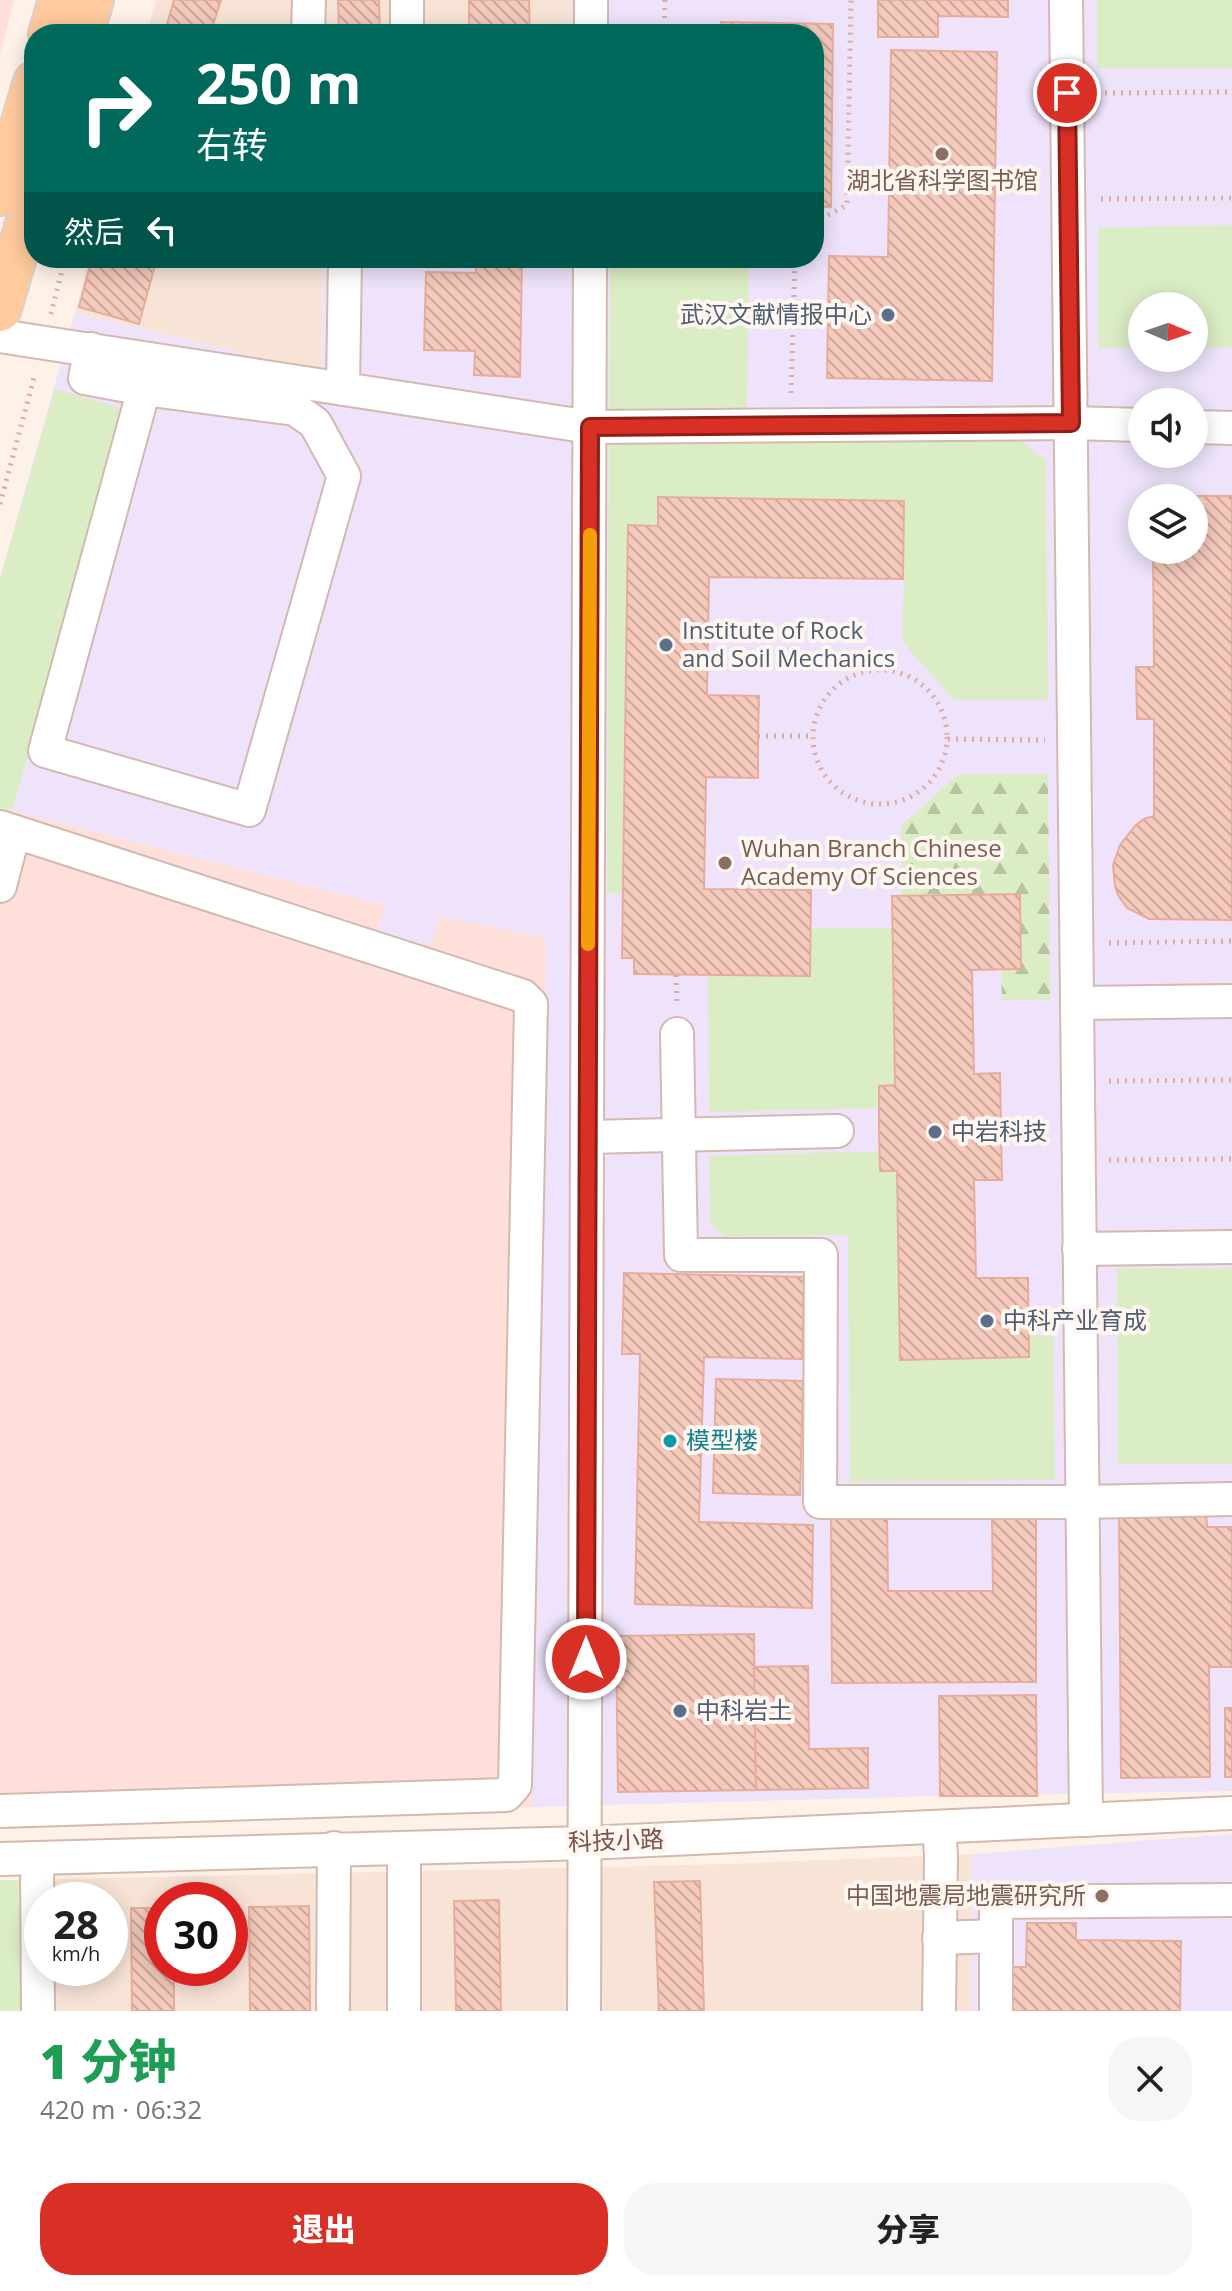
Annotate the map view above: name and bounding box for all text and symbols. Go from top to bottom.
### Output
text: 250 m [196,44,362,120]
icon: right [64,56,168,160]
pin [1033,59,1101,127]
icon: arrive [1045,71,1089,115]
text: 右转 [196,120,268,169]
marker: 湖北省科学图书馆 [933,145,951,163]
place label: 湖北省科学图书馆 [846,163,1038,196]
icon: left [140,208,184,252]
text: 然后 [64,211,124,252]
north arrow [1128,292,1208,372]
map controls [1128,292,1208,564]
place label: 武汉文献情报中心 [680,297,872,330]
marker: 武汉文献情报中心 [879,306,897,324]
button: sound [1128,388,1208,468]
button: layers [1128,484,1208,564]
place label: Institute of Rock and Soil Mechanics [682,613,895,674]
marker: Institute of Rock and Soil Mechanics [657,636,675,654]
place label: Wuhan Branch Chinese Academy Of Sciences [741,831,1002,892]
marker: Wuhan Branch Chinese Academy Of Sciences [716,854,734,872]
place label: 中岩科技 [951,1114,1047,1147]
marker: 中岩科技 [926,1123,944,1141]
place label: 中科产业育成 [1003,1303,1147,1336]
marker: 中科产业育成 [978,1312,996,1330]
place label: 模型楼 [686,1423,758,1456]
marker: 模型楼 [661,1432,679,1450]
position arrow [544,1617,628,1701]
place label: 中科岩土 [696,1693,792,1726]
marker: 中科岩土 [671,1702,689,1720]
street label: 科技小路 [567,1821,664,1858]
place label: 中国地震局地震研究所 [846,1878,1086,1911]
speed limit sign: 30 [144,1882,248,1986]
marker: 中国地震局地震研究所 [1093,1887,1111,1905]
text: 28 [53,1896,99,1951]
text: km/h [52,1940,100,1967]
text: 1 分钟 [40,2028,177,2093]
button: close [1108,2037,1192,2121]
text: 420 m · 06:32 [40,2091,202,2127]
button: 退出 [40,2183,608,2275]
button: 分享 [624,2183,1192,2275]

